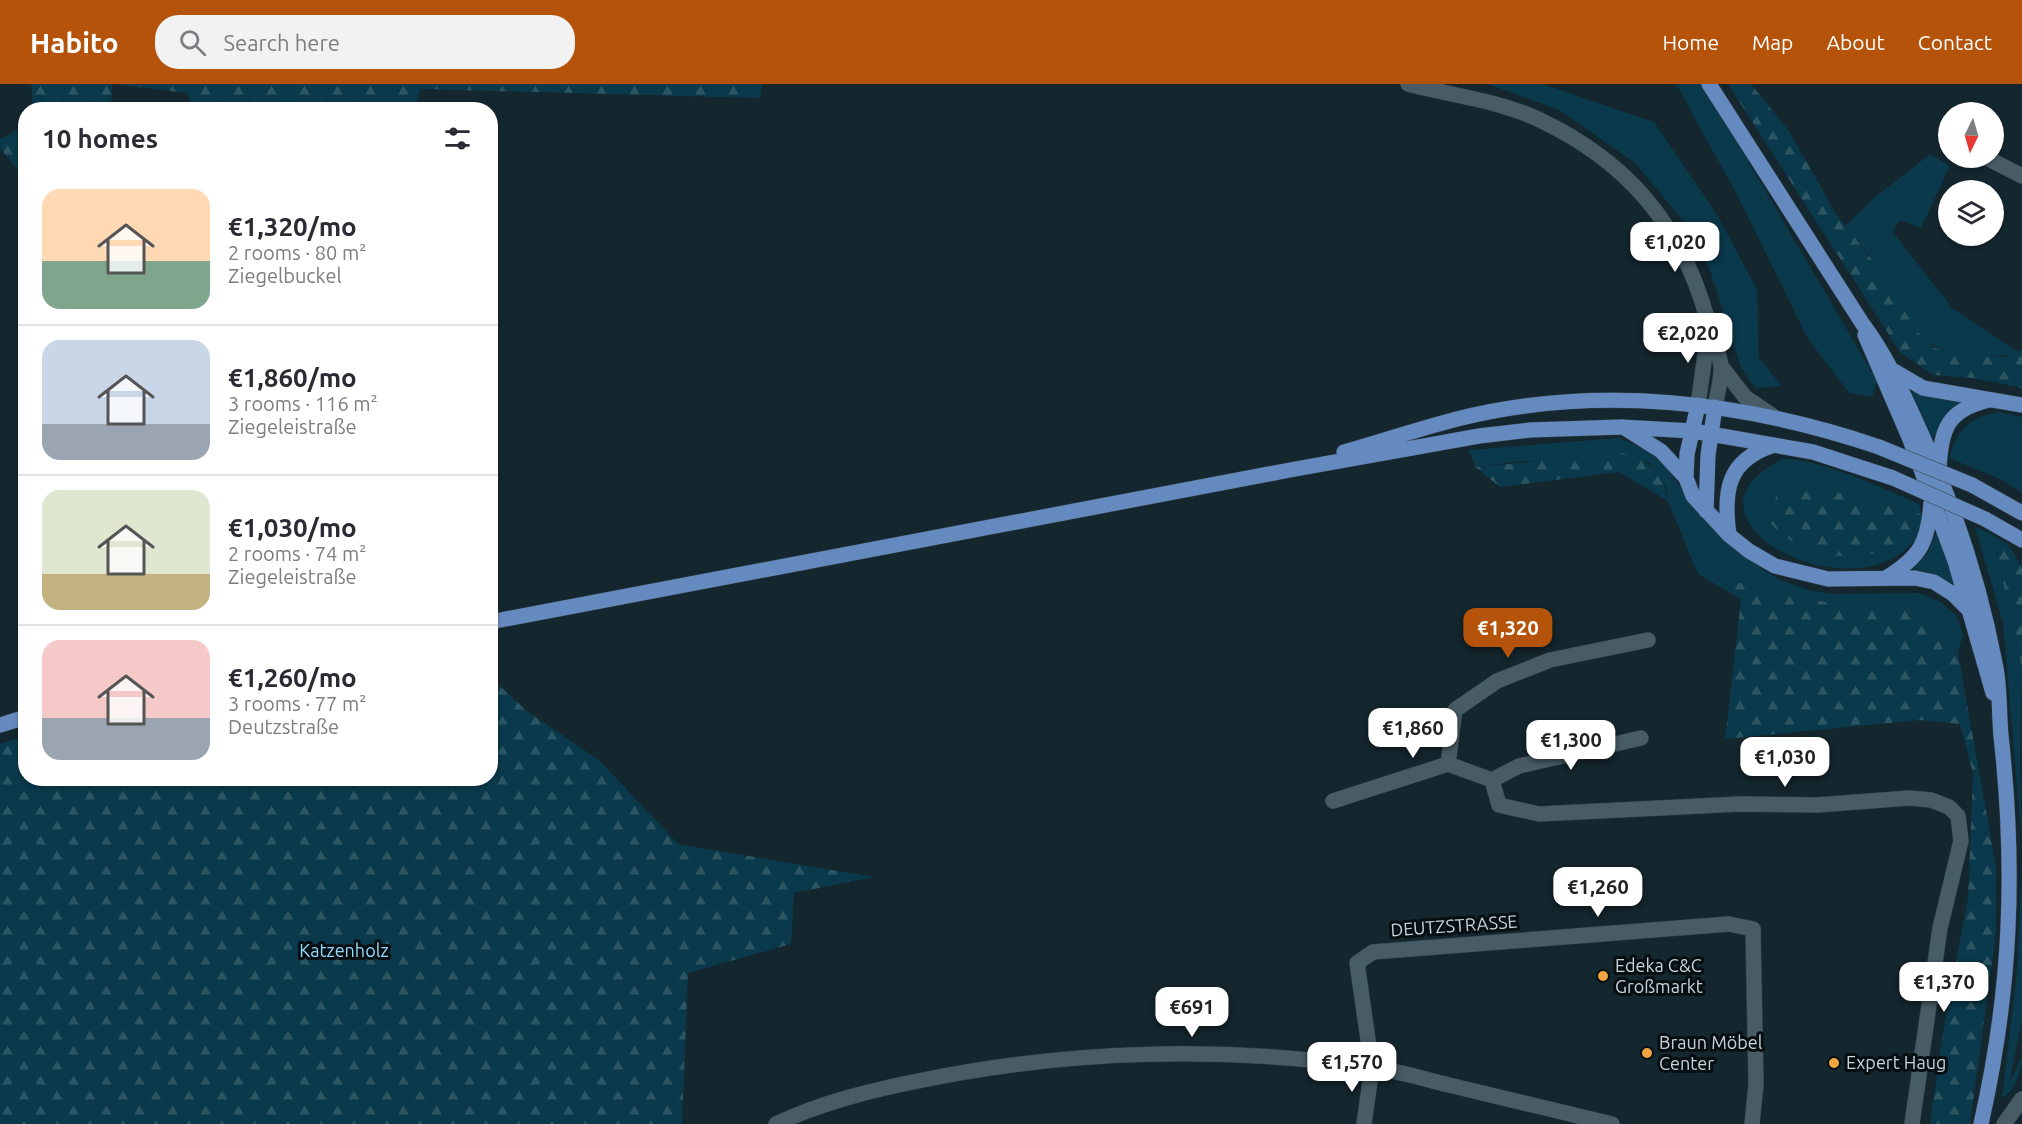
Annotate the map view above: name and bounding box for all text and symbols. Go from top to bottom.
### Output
search box [155,15,575,69]
icon: search [176,26,209,59]
text: Habito [30,27,119,58]
text: Search here [224,30,340,55]
text: Home [1662,30,1719,54]
text: Map [1752,30,1793,54]
text: About [1826,30,1885,54]
text: Contact [1918,30,1992,54]
north arrow [1938,102,2004,168]
map controls [1938,102,2004,246]
icon: filters [441,122,474,155]
text: 10 homes [42,124,158,153]
button: layers [1938,180,2004,246]
text: €1,320/mo [228,212,357,241]
icon: home [90,213,162,285]
pin: €1,020 [1626,222,1724,273]
text: €1,020 [1644,230,1706,253]
text: 2 rooms · 80 m² [228,241,366,264]
text: Ziegelbuckel [228,264,342,287]
pin: €2,020 [1639,313,1737,364]
text: €2,020 [1657,321,1719,344]
text: €1,860/mo [228,363,357,392]
icon: home [90,364,162,436]
text: 3 rooms · 116 m² [228,392,378,415]
text: Ziegeleistraße [228,415,357,438]
text: €1,030/mo [228,513,357,542]
icon: home [90,514,162,586]
text: 2 rooms · 74 m² [228,542,366,565]
text: Ziegeleistraße [228,565,357,588]
pin: €1,320 [1459,608,1557,659]
text: €1,320 [1477,616,1539,639]
text: €1,260/mo [228,663,357,692]
icon: home [90,664,162,736]
text: 3 rooms · 77 m² [228,692,366,715]
pin: €1,860 [1364,708,1462,759]
text: Deutzstraße [228,715,339,738]
text: €1,860 [1382,716,1444,739]
pin: €1,300 [1522,720,1620,771]
text: €1,300 [1540,728,1602,751]
pin: €1,030 [1736,737,1834,788]
text: €1,030 [1754,745,1816,768]
pin: €1,260 [1549,867,1647,918]
text: €1,260 [1567,875,1629,898]
street label: DEUTZSTRASSE [1390,911,1518,939]
park label: Katzenholz [299,940,389,960]
place label: Edeka C&C Großmarkt [1615,955,1703,996]
pin: €1,370 [1895,962,1993,1013]
marker: Edeka C&C Großmarkt [1596,969,1610,983]
text: €1,370 [1913,970,1975,993]
pin: €691 [1156,987,1228,1038]
text: €691 [1169,995,1215,1018]
place label: Braun Möbel Center [1659,1032,1763,1073]
pin: €1,570 [1303,1042,1401,1093]
marker: Braun Möbel Center [1640,1046,1654,1060]
text: €1,570 [1321,1050,1383,1073]
place label: Expert Haug [1846,1052,1946,1072]
marker: Expert Haug [1827,1056,1841,1070]

